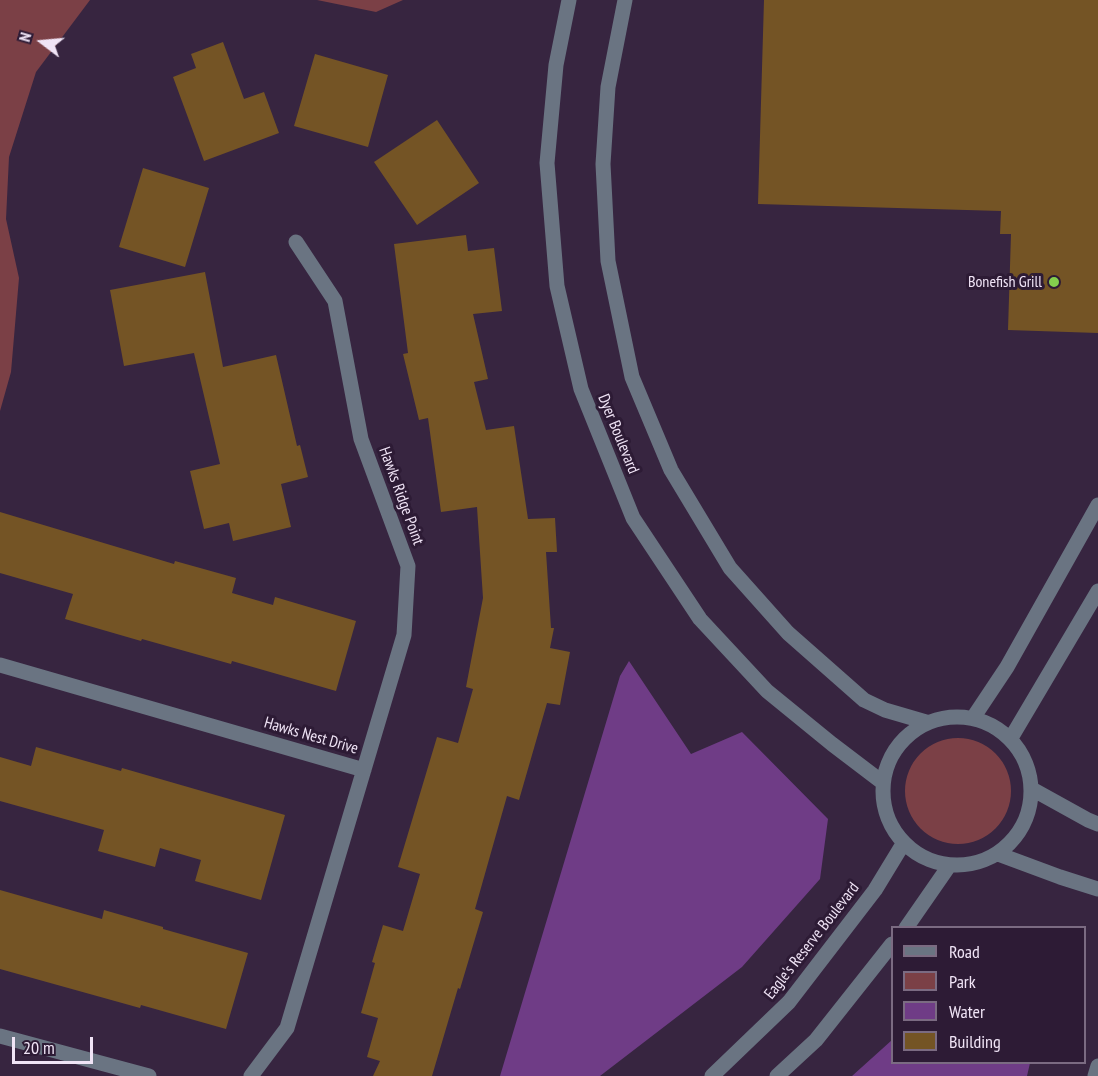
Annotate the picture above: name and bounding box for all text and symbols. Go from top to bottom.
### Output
north arrow [12,12,72,72]
text: N [14,30,35,44]
place label: Bonefish Grill [968,272,1042,292]
marker: Bonefish Grill [1047,275,1061,289]
street label: Dyer Boulevard [593,391,643,477]
street label: Hawks Ridge Point [374,444,428,548]
street label: Hawks Nest Drive [262,713,360,759]
street label: Eagle's Reserve Boulevard [760,879,864,1003]
legend [891,926,1086,1064]
text: Road [949,940,980,963]
text: Park [949,970,976,993]
text: Water [949,1000,985,1023]
scale bar [15,1025,96,1063]
text: Building [949,1030,1001,1053]
text: 20 m [23,1036,55,1059]

